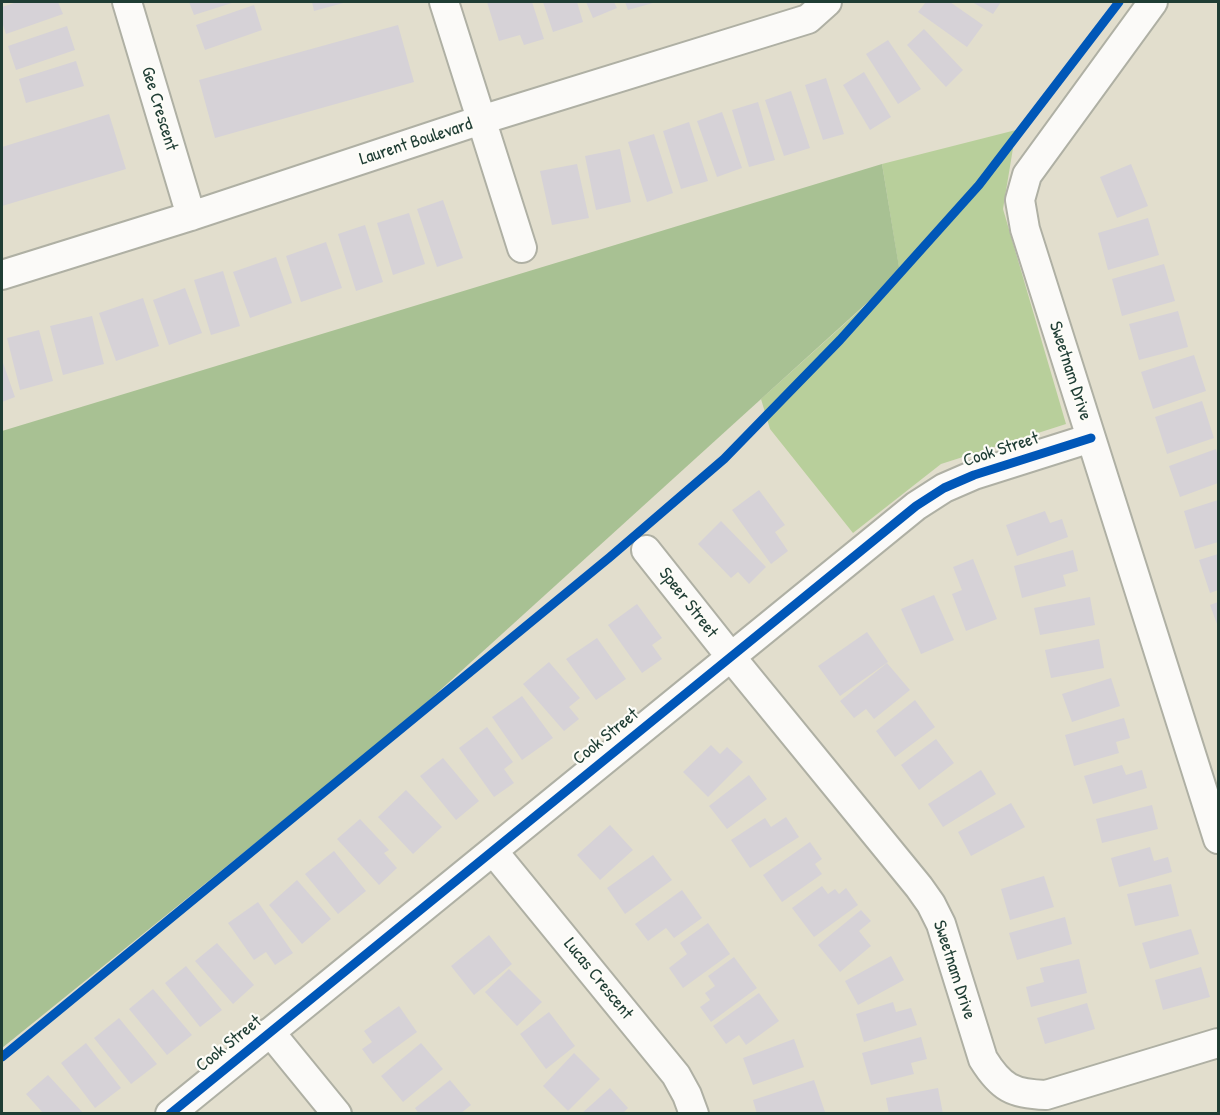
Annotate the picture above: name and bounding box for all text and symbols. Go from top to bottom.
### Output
street label: Gee Crescent [136,64,182,154]
street label: Laurent Boulevard [357,114,475,170]
street label: Sweetnam Drive [1044,319,1096,423]
street label: Cook Street [961,428,1041,472]
street label: Speer Street [654,564,722,642]
street label: Cook Street [569,704,643,770]
street label: Sweetnam Drive [928,918,980,1022]
street label: Lucas Crescent [559,934,637,1024]
street label: Cook Street [192,1011,266,1077]

